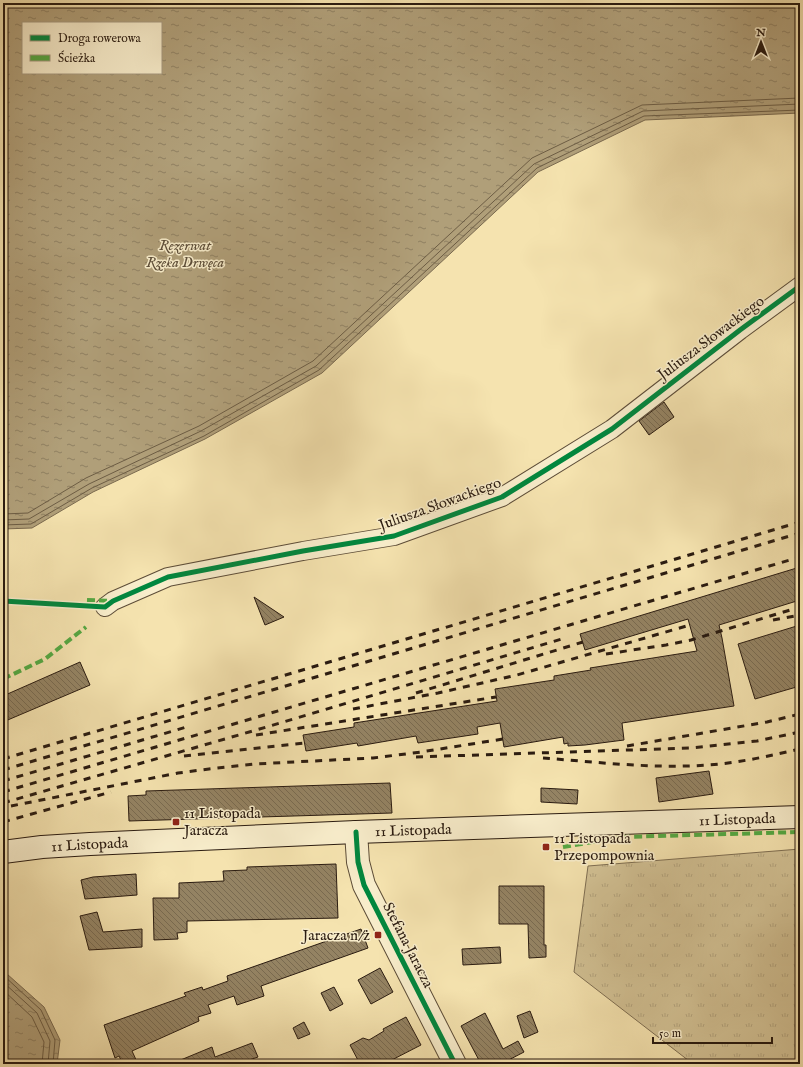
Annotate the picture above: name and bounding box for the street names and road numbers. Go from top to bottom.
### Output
street label: Juliusza Słowackiego [652,292,768,386]
street label: Juliusza Słowackiego [374,473,504,536]
street label: 11 Listopada [698,808,776,830]
street label: 11 Listopada [375,819,452,841]
street label: 11 Listopada [51,833,129,856]
street label: Stefana Jaracza [378,899,438,991]

